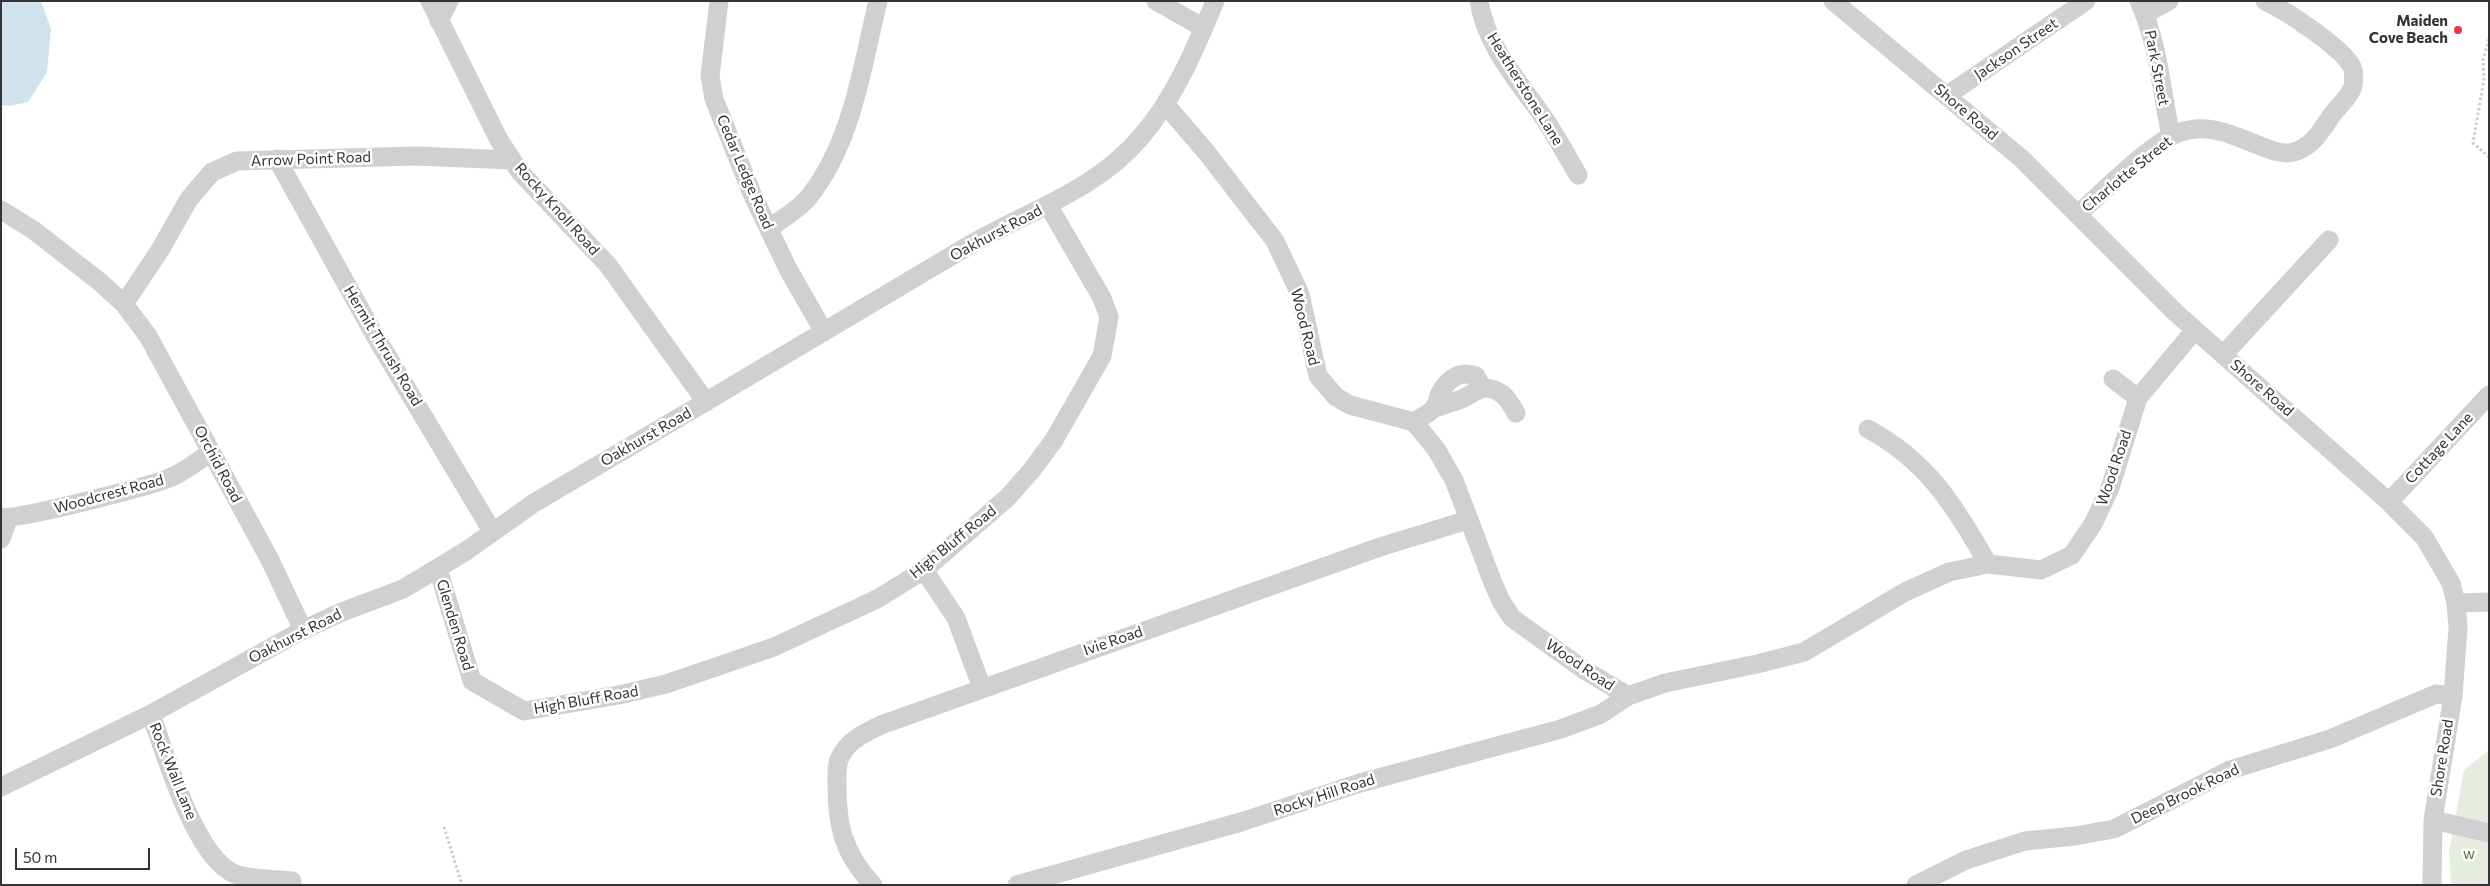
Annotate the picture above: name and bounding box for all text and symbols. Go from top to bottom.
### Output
place label: Maiden Cove Beach [2369,12,2448,47]
street label: Jackson Street [1971,14,2061,84]
marker: Maiden Cove Beach [2452,24,2464,36]
street label: Heatherstone Lane [1483,29,1567,149]
street label: Park Street [2141,29,2173,107]
street label: Shore Road [1930,80,2002,144]
street label: Cedar Ledge Road [713,112,777,232]
street label: Charlotte Street [2078,132,2176,216]
street label: Arrow Point Road [251,148,371,170]
street label: Rocky Knoll Road [511,159,603,259]
street label: Oakhurst Road [947,201,1045,265]
street label: Hermit Thrush Road [340,283,426,409]
street label: Wood Road [1287,287,1323,367]
street label: Shore Road [2227,356,2297,420]
street label: Oakhurst Road [597,404,695,470]
street label: Cottage Lane [2401,409,2477,487]
street label: Orchid Road [190,423,246,505]
street label: Wood Road [2093,428,2135,508]
street label: Woodcrest Road [52,471,166,517]
street label: High Bluff Road [906,502,1000,582]
street label: Glenden Road [433,577,477,673]
street label: Oakhurst Road [246,605,344,667]
street label: Ivie Road [1081,622,1145,660]
street label: Wood Road [1542,636,1618,694]
street label: High Bluff Road [532,682,640,718]
street label: Shore Road [2427,718,2457,798]
street label: Rock Wall Lane [145,720,201,822]
street label: Deep Brook Road [2128,760,2242,828]
street label: Rocky Hill Road [1271,770,1377,820]
scale bar [18,838,152,870]
park label: w [2463,845,2475,863]
text: 50 m [23,848,57,866]

